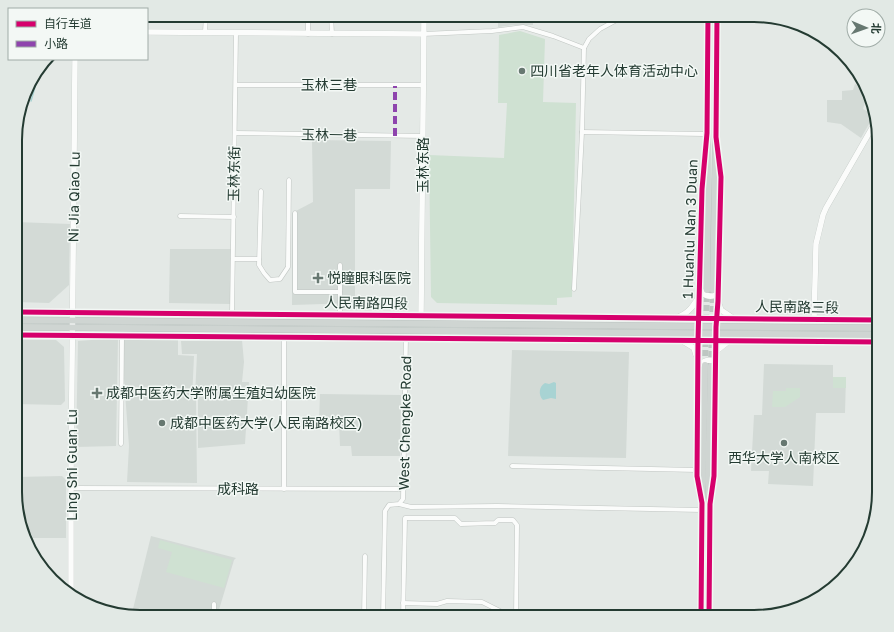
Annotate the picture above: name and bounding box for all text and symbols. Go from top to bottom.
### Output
legend [8,8,148,60]
north arrow [846,8,886,48]
text: 自行车道 [44,16,92,31]
text: 北 [870,23,883,34]
text: 小路 [44,36,68,51]
place label: 四川省老年人体育活动中心 [530,62,698,79]
marker: 四川省老年人体育活动中心 [517,66,527,76]
street label: 玉林三巷 [301,76,357,93]
street label: 玉林一巷 [301,126,357,143]
street label: 玉林东路 [414,137,431,193]
street label: 玉林东街 [225,146,242,202]
street label: Ni Jia Qiao Lu [64,151,83,243]
street label: 1 Huanlu Nan 3 Duan [679,159,700,299]
place label: 悦瞳眼科医院 [327,269,411,286]
marker: 悦瞳眼科医院 [312,272,324,284]
street label: 人民南路四段 [324,293,408,312]
street label: 人民南路三段 [755,297,839,316]
street label: West Chengke Road [395,356,414,490]
place label: 成都中医药大学附属生殖妇幼医院 [106,384,316,401]
marker: 成都中医药大学附属生殖妇幼医院 [91,387,103,399]
street label: Ling Shi Guan Lu [63,409,80,521]
place label: 成都中医药大学(人民南路校区) [170,414,363,431]
marker: 成都中医药大学(人民南路校区) [157,418,167,428]
marker: 西华大学人南校区 [779,438,789,448]
place label: 西华大学人南校区 [728,449,840,466]
street label: 成科路 [217,480,259,497]

